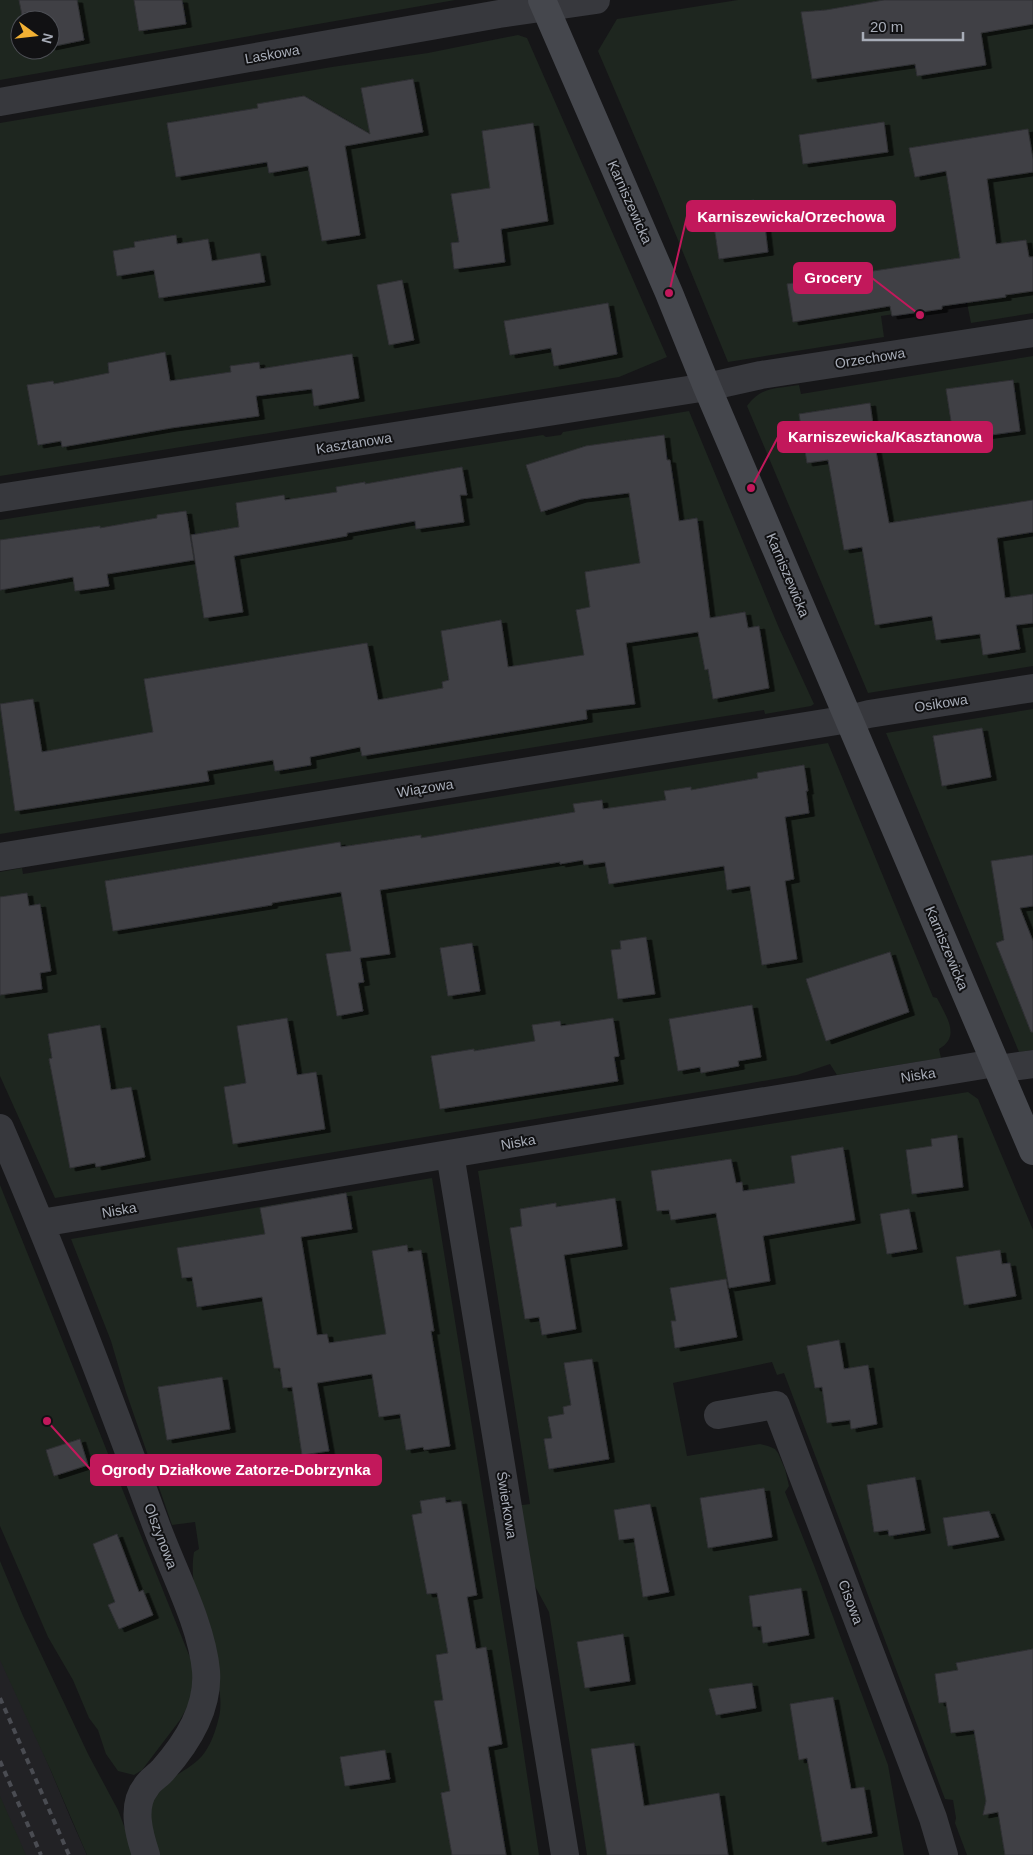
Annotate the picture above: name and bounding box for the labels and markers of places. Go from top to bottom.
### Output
callout: Karniszewicka/Orzechowa [687,201,895,231]
callout: Grocery [794,263,872,293]
callout: Karniszewicka/Kasztanowa [778,422,992,452]
callout: Ogrody Działkowe Zatorze-Dobrzynka [91,1455,381,1485]

